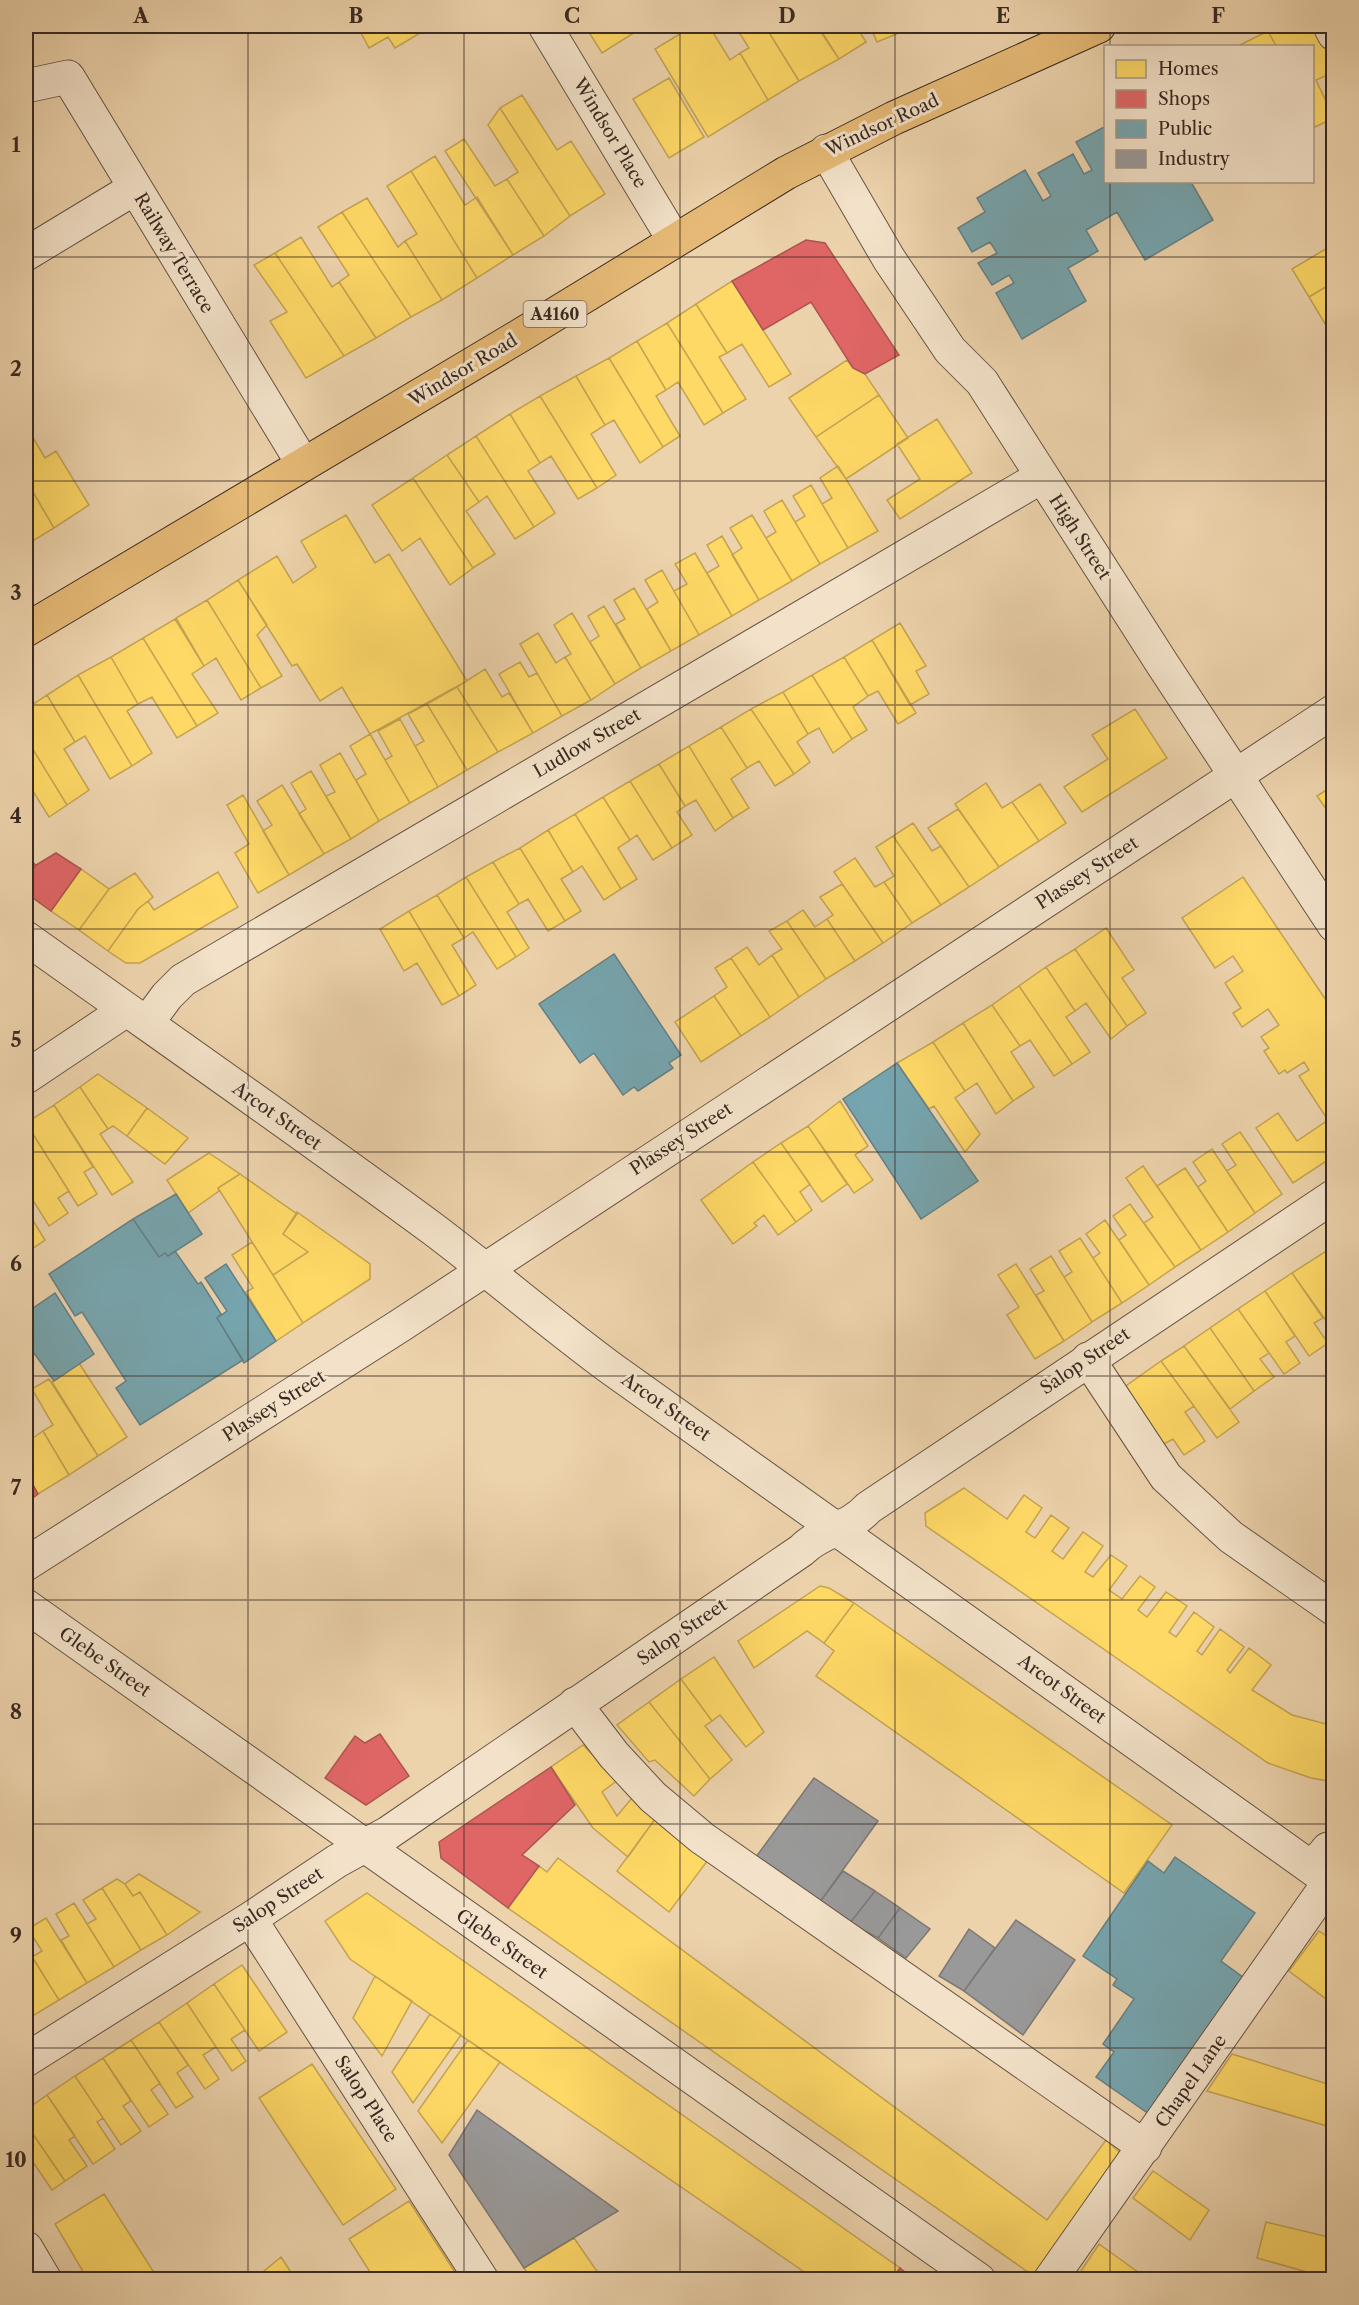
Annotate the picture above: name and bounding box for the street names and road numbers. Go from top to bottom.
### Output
street label: Windsor Place [568,73,652,192]
street label: Windsor Road [821,89,942,161]
street label: Railway Terrace [129,189,219,317]
road number: A4160 [524,301,586,327]
street label: Windsor Road [404,329,521,412]
street label: High Street [1044,490,1116,584]
street label: Ludlow Street [530,703,645,782]
street label: Plassey Street [1032,831,1143,914]
street label: Arcot Street [228,1077,326,1155]
street label: Plassey Street [626,1097,737,1180]
street label: Salop Street [1036,1323,1135,1399]
street label: Plassey Street [218,1365,330,1446]
street label: Arcot Street [617,1368,715,1446]
street label: Salop Street [633,1594,732,1670]
street label: Glebe Street [55,1622,156,1702]
street label: Arcot Street [1013,1649,1111,1729]
street label: Salop Street [229,1862,328,1937]
street label: Glebe Street [452,1904,553,1984]
street label: Chapel Lane [1151,2030,1231,2132]
street label: Salop Place [330,2052,402,2146]

